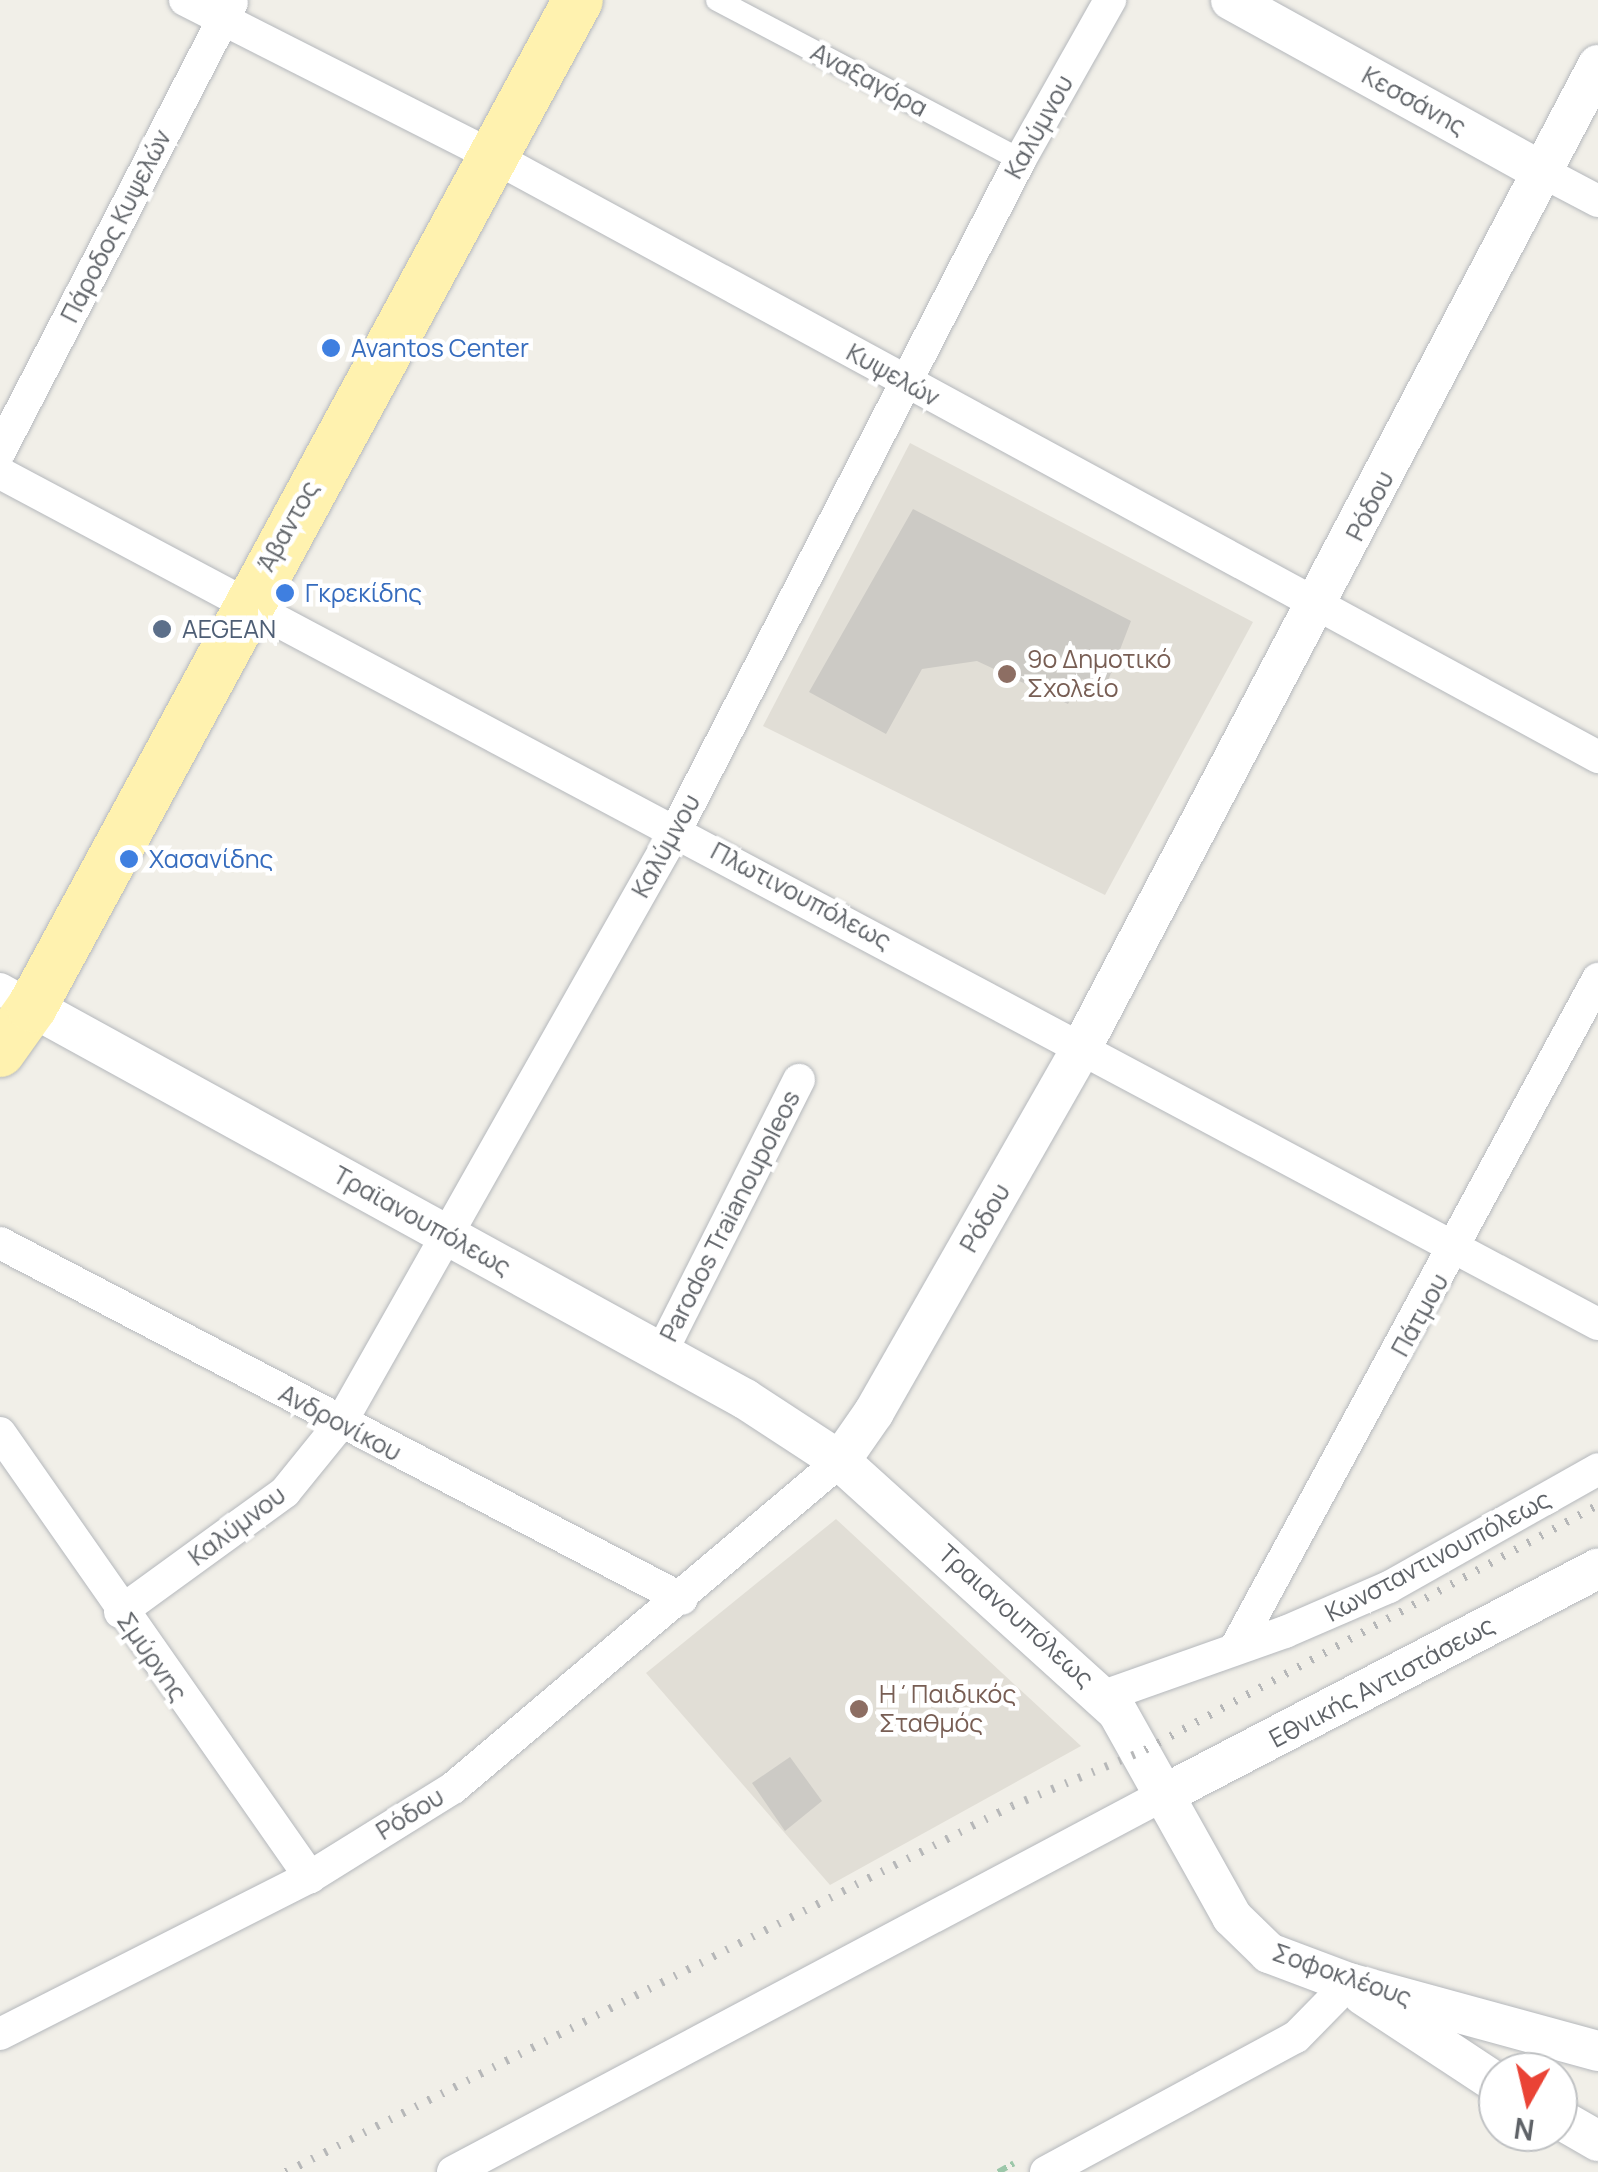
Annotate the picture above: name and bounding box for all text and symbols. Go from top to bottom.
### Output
street label: Αναξαγόρα [806,37,932,123]
street label: Κεσσάνης [1357,60,1471,142]
street label: Καλύμνου [998,70,1080,184]
street label: Πάροδος Κυψελών [54,125,178,327]
place label: Avantos Center [351,333,529,363]
marker: Avantos Center [320,337,342,359]
street label: Κυψελών [841,337,945,413]
street label: Ρόδου [1340,466,1400,546]
street label: Άβαντος [251,475,325,577]
place label: Γκρεκίδης [305,578,422,608]
marker: Γκρεκίδης [274,582,296,604]
place label: AEGEAN [182,614,276,644]
marker: AEGEAN [151,618,173,640]
place label: 9ο Δημοτικό Σχολείο [1027,645,1171,704]
marker: 9ο Δημοτικό Σχολείο [996,663,1018,685]
street label: Καλύμνου [625,789,707,903]
street label: Πλωτινουπόλεως [706,836,896,956]
place label: Χασανίδης [149,844,273,874]
marker: Χασανίδης [118,848,140,870]
street label: Parodos Traianoupoleos [654,1086,806,1346]
street label: Τραϊανουπόλεως [328,1160,516,1282]
street label: Ρόδου [954,1178,1016,1258]
street label: Πάτμου [1385,1268,1455,1362]
street label: Ανδρονίκου [274,1378,406,1468]
street label: Καλύμνου [183,1480,291,1572]
street label: Κωνσταντινουπόλεως [1320,1484,1556,1628]
street label: Τραιανουπόλεως [932,1538,1100,1694]
street label: Σμύρνης [111,1607,193,1707]
street label: Εθνικής Αντιστάσεως [1264,1610,1500,1754]
place label: Η΄Παιδικός Σταθμός [879,1680,1016,1739]
marker: Η΄Παιδικός Σταθμός [848,1698,870,1720]
street label: Ρόδου [371,1782,449,1846]
street label: Σοφοκλέους [1269,1937,1415,2013]
north arrow [1478,2052,1578,2152]
text: N [1512,2110,1537,2150]

